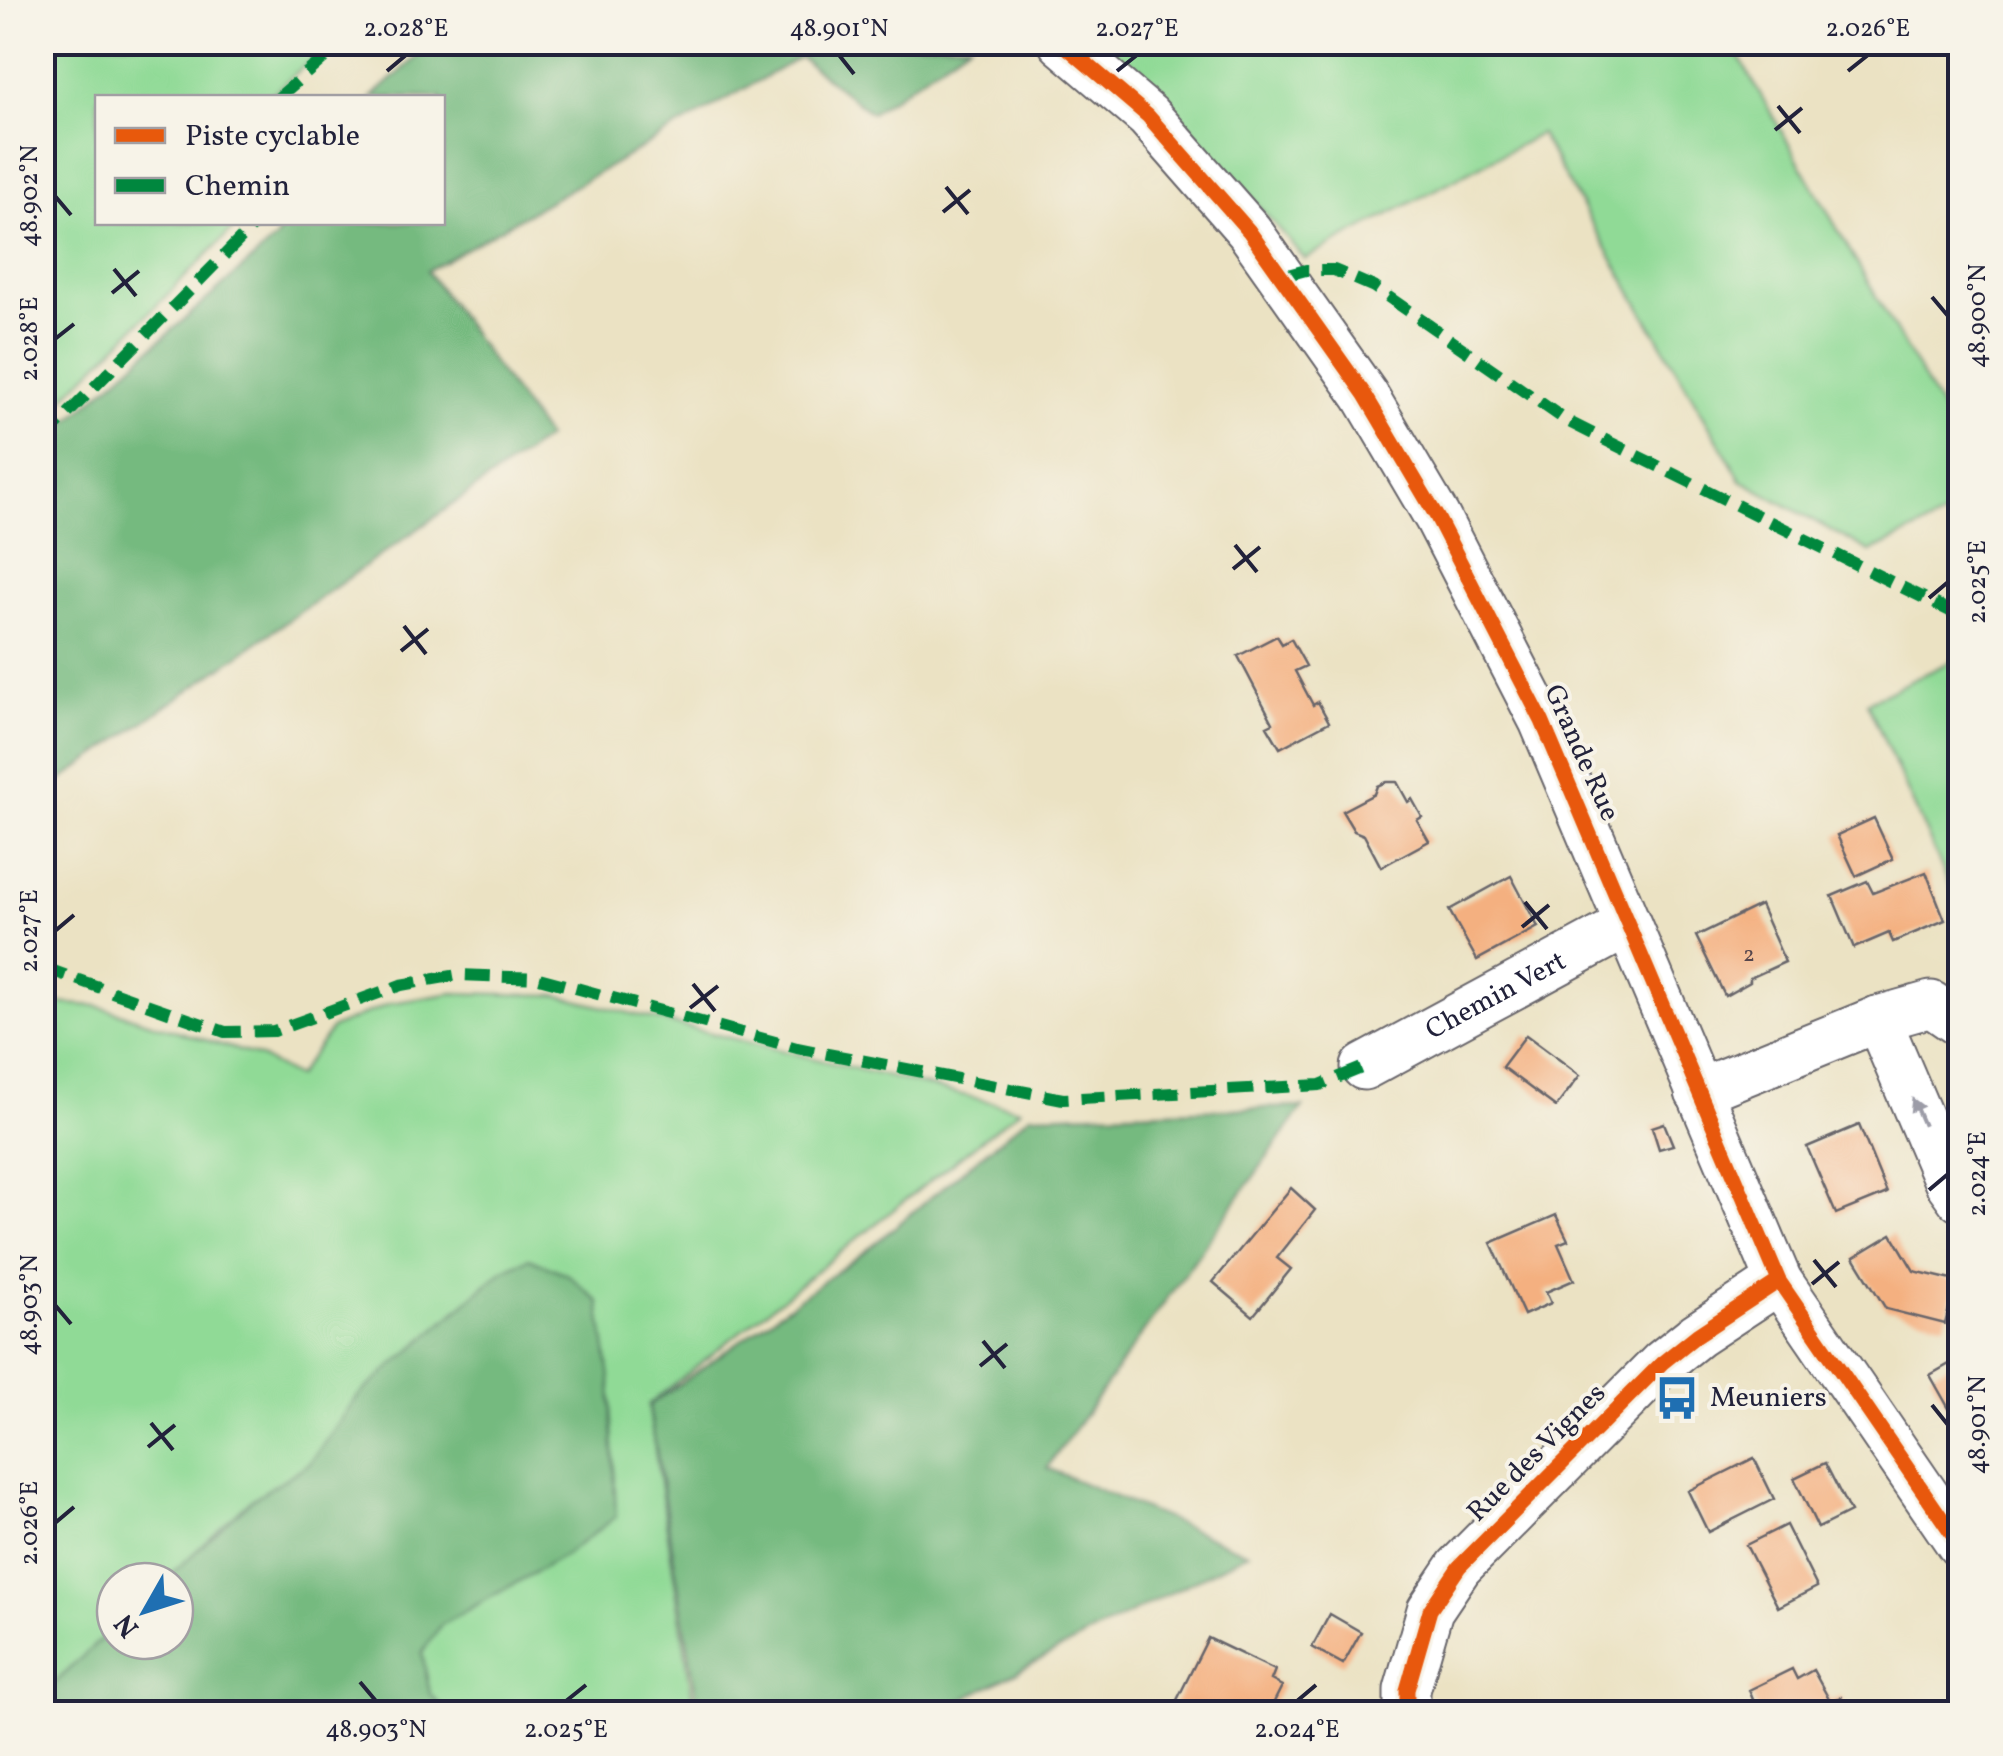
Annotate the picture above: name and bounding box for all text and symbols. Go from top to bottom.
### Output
text: 2.028°E [364,12,448,47]
text: 48.901°N [789,12,889,47]
text: 2.027°E [1095,12,1179,47]
text: 2.026°E [1826,12,1910,47]
legend [95,95,445,225]
text: Piste cyclable [185,116,360,158]
text: 48.902°N [13,145,48,247]
text: Chemin [185,166,290,208]
text: 48.900°N [1961,264,1996,368]
text: 2.028°E [13,297,48,381]
text: 2.025°E [1961,540,1996,624]
street label: Grande Rue [1534,678,1628,828]
text: 2.027°E [13,889,48,973]
house number: 2 [1743,940,1755,971]
street label: Chemin Vert [1419,942,1573,1050]
one-way arrow [1910,1097,1926,1127]
text: 2.024°E [1961,1131,1996,1217]
text: 48.903°N [13,1254,48,1356]
bus stop icon: Meuniers [1653,1374,1701,1422]
street label: Rue des Vignes [1459,1375,1615,1531]
text: 48.901°N [1961,1375,1996,1475]
place label: Meuniers [1710,1379,1827,1418]
text: 2.026°E [13,1481,48,1565]
north arrow [95,1561,195,1661]
text: N [106,1605,149,1645]
text: 48.903°N [325,1713,427,1748]
text: 2.025°E [524,1713,608,1748]
text: 2.024°E [1254,1713,1340,1748]

